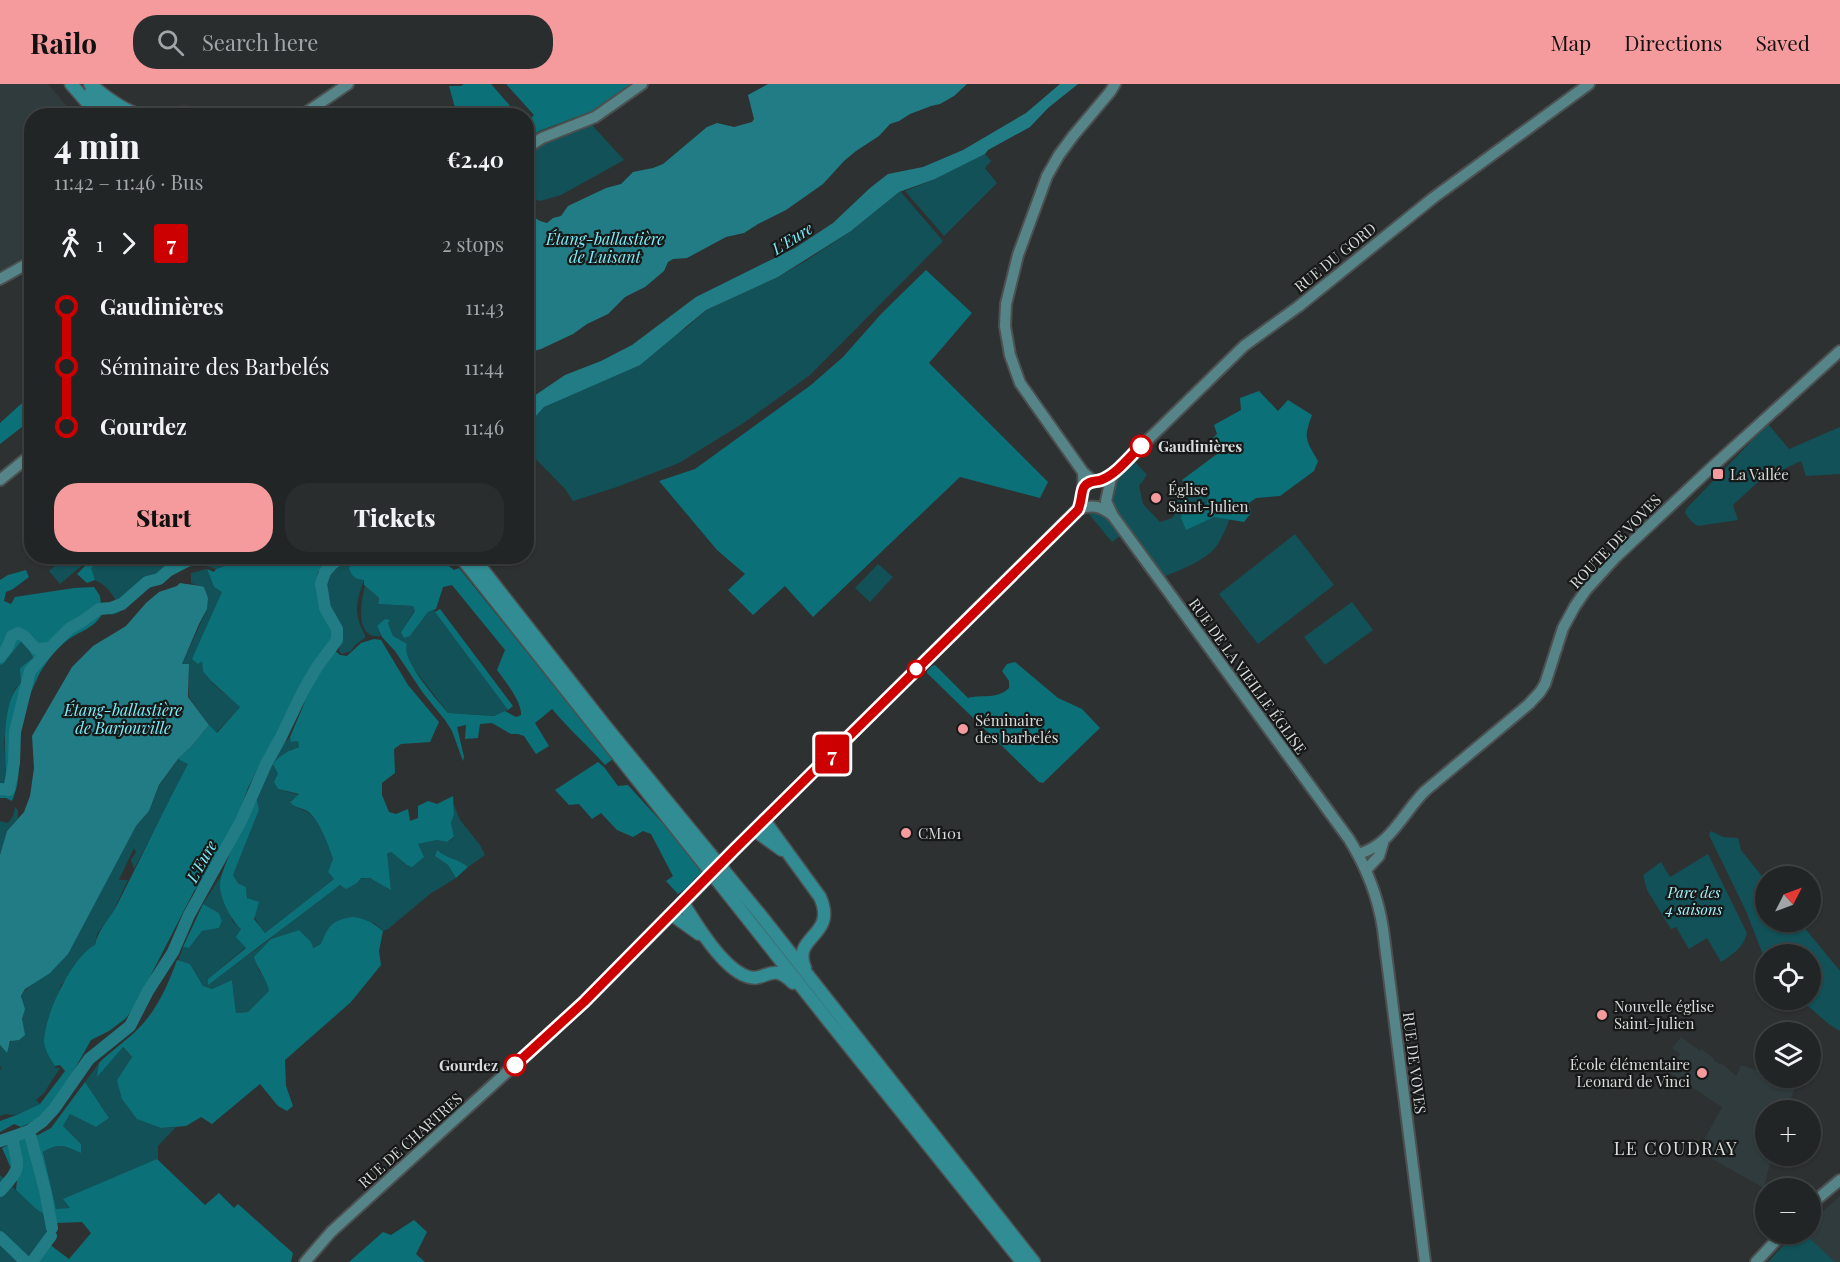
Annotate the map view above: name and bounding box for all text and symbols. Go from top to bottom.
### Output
search box [133,15,553,69]
text: Railo [30,24,97,61]
icon: search [154,26,187,59]
text: Search here [202,27,318,57]
text: Map [1550,28,1591,56]
text: Directions [1624,28,1722,56]
text: Saved [1755,28,1810,56]
text: 4 min [54,123,140,167]
text: €2.40 [447,144,504,174]
text: 11:42 – 11:46 · Bus [54,168,204,195]
water label: L'Eure [767,217,817,259]
street label: RUE DU GORD [1290,218,1380,296]
icon: walk [54,227,87,260]
icon: forward [112,227,145,260]
water label: Étang-ballastière de Luisant [545,228,664,267]
text: 7 [166,229,176,257]
text: 1 [96,230,103,257]
text: 2 stops [442,230,504,257]
text: Gaudinières [100,291,224,321]
text: 11:43 [465,293,504,320]
text: Séminaire des Barbelés [100,351,329,381]
text: 11:44 [464,353,504,380]
text: Gourdez [100,411,187,441]
text: 11:46 [464,413,504,440]
marker: Gaudinières [1130,435,1152,457]
place label: Gaudinières [1158,436,1242,456]
place label: La Vallée [1730,464,1789,484]
marker: La Vallée [1711,467,1725,481]
place label: Église Saint-Julien [1168,479,1248,516]
button: Start [54,483,273,552]
button: Tickets [285,483,504,552]
street label: ROUTE DE VOVES [1565,490,1665,592]
marker: Église Saint-Julien [1149,491,1163,505]
street label: RUE DE LA VIEILLE ÉGLISE [1185,594,1311,758]
unlabelled marker [907,660,925,678]
water label: Étang-ballastière de Barjouville [63,699,182,738]
place label: Séminaire des barbelés [975,710,1059,747]
marker: Séminaire des barbelés [956,722,970,736]
line badge: 7 [812,734,852,774]
text: 7 [827,740,837,768]
place label: CM101 [918,823,962,843]
marker: CM101 [899,826,913,840]
water label: L'Eure [181,836,221,886]
north arrow [1755,866,1821,932]
map controls [1755,866,1821,1244]
park label: Parc des 4 saisons [1665,882,1723,919]
button: locate [1755,944,1821,1010]
place label: Nouvelle église Saint-Julien [1614,996,1714,1033]
marker: Nouvelle église Saint-Julien [1595,1008,1609,1022]
street label: RUE DE VOVES [1399,1011,1431,1115]
button: layers [1755,1022,1821,1088]
marker: Gourdez [504,1054,526,1076]
place label: École élémentaire Leonard de Vinci [1570,1054,1691,1091]
place label: Gourdez [439,1055,498,1075]
marker: École élémentaire Leonard de Vinci [1695,1066,1709,1080]
street label: RUE DE CHARTRES [354,1088,466,1192]
button: + [1755,1100,1821,1166]
district label: LE COUDRAY [1614,1136,1738,1160]
button: − [1755,1178,1821,1244]

